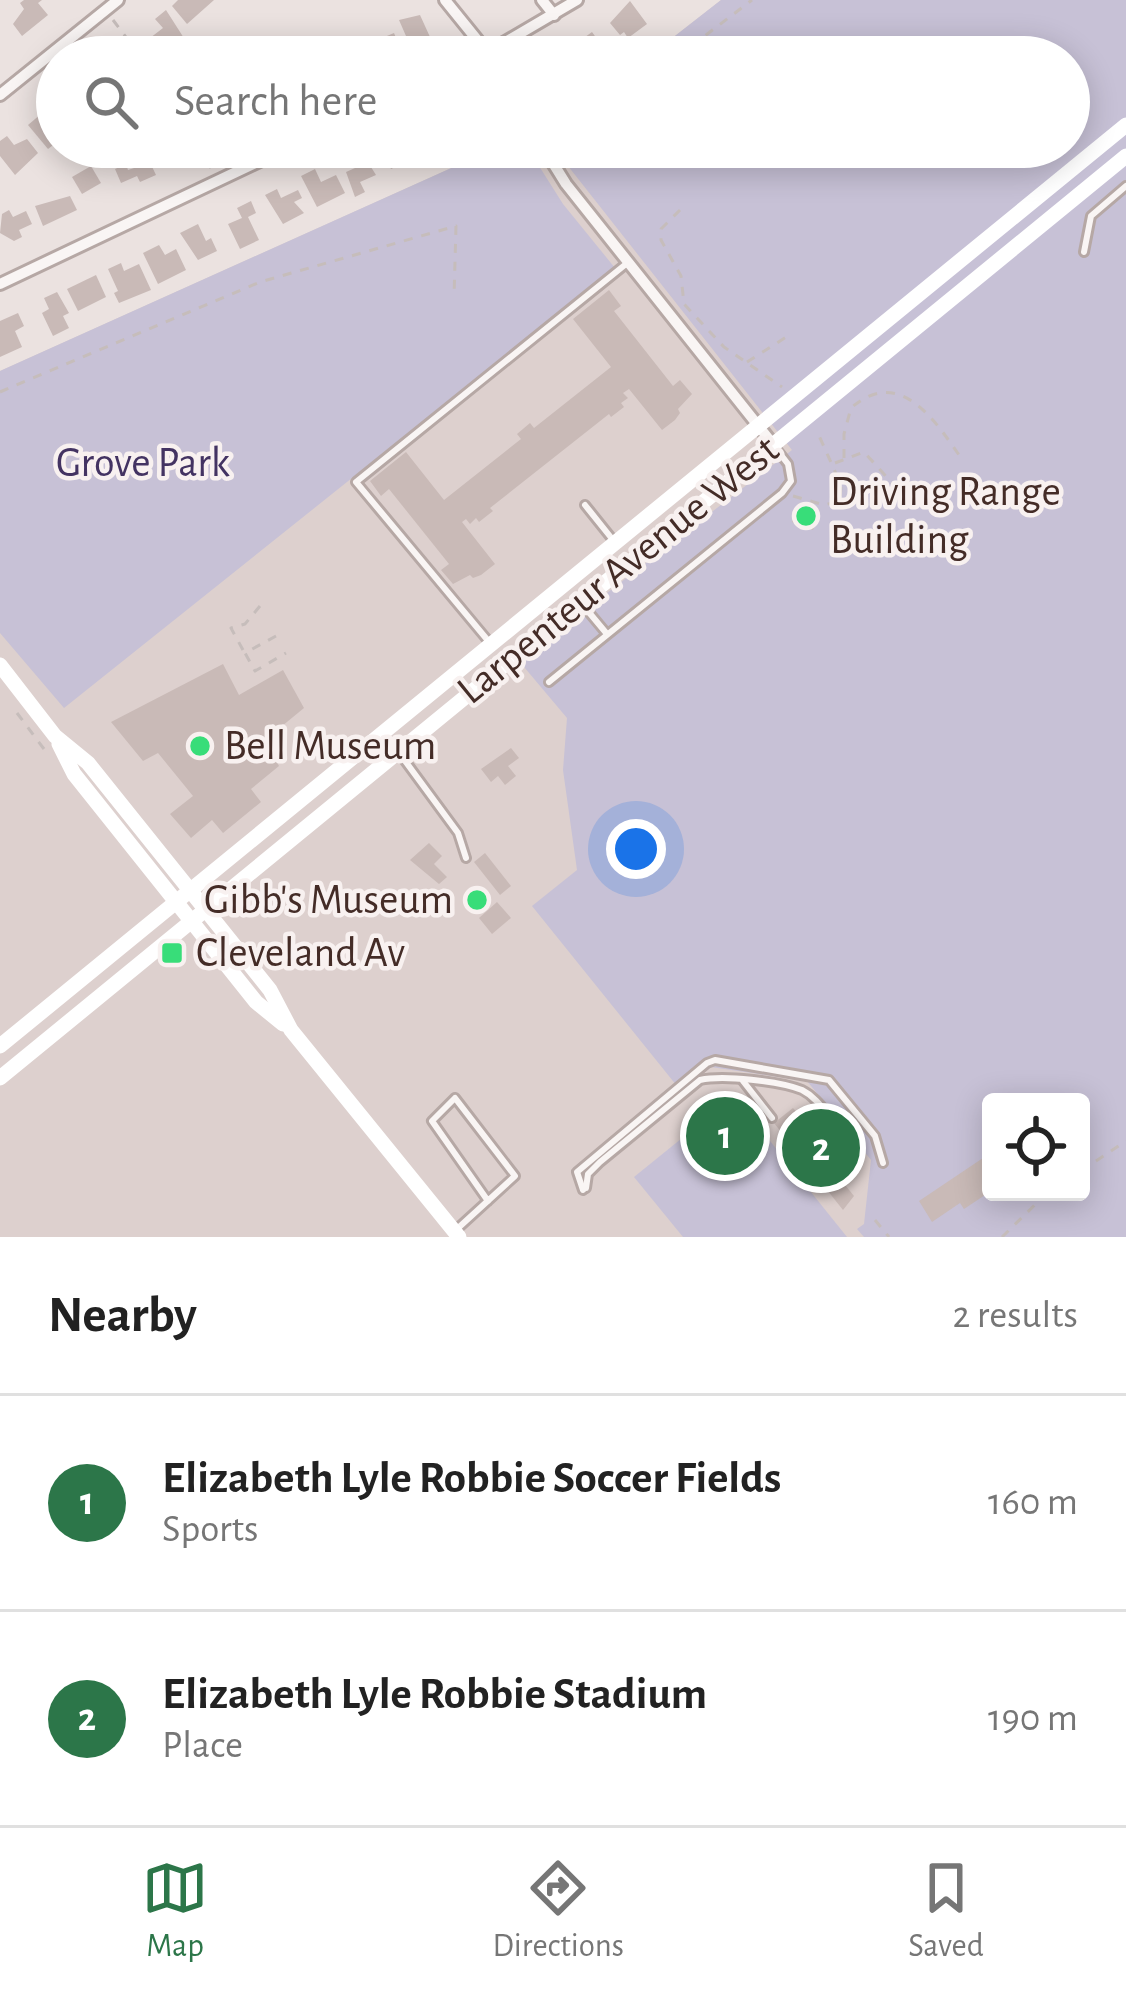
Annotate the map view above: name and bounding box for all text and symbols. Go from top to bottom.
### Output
search box [36,36,1090,168]
icon: search [78,69,144,135]
text: Search here [174,79,377,124]
street label: Larpenteur Avenue West [450,428,786,712]
park label: Grove Park [56,442,230,484]
place label: Driving Range Building [830,471,1061,561]
marker: Driving Range Building [793,503,819,529]
place label: Bell Museum [224,725,436,767]
marker: Bell Museum [187,733,213,759]
your location [606,819,666,879]
place label: Gibb's Museum [204,879,453,921]
marker: Gibb's Museum [464,887,490,913]
place label: Cleveland Av [196,932,405,974]
marker: Cleveland Av [159,940,185,966]
pin: 1 [686,1091,764,1181]
map controls [982,1093,1090,1201]
button: locate [982,1093,1090,1201]
pin: 2 [782,1103,860,1193]
text: Nearby [48,1290,197,1341]
text: 2 results [952,1296,1078,1335]
text: Elizabeth Lyle Robbie Soccer Fields [162,1456,781,1501]
text: 1 [80,1483,94,1522]
text: 160 m [988,1483,1078,1522]
text: Sports [162,1510,259,1549]
text: Elizabeth Lyle Robbie Stadium [162,1672,707,1717]
text: 2 [78,1699,96,1738]
text: 190 m [988,1699,1078,1738]
text: Place [162,1726,243,1765]
tab: Map [142,1855,208,1967]
tab: Directions [492,1855,624,1967]
tab: Saved [908,1855,984,1967]

